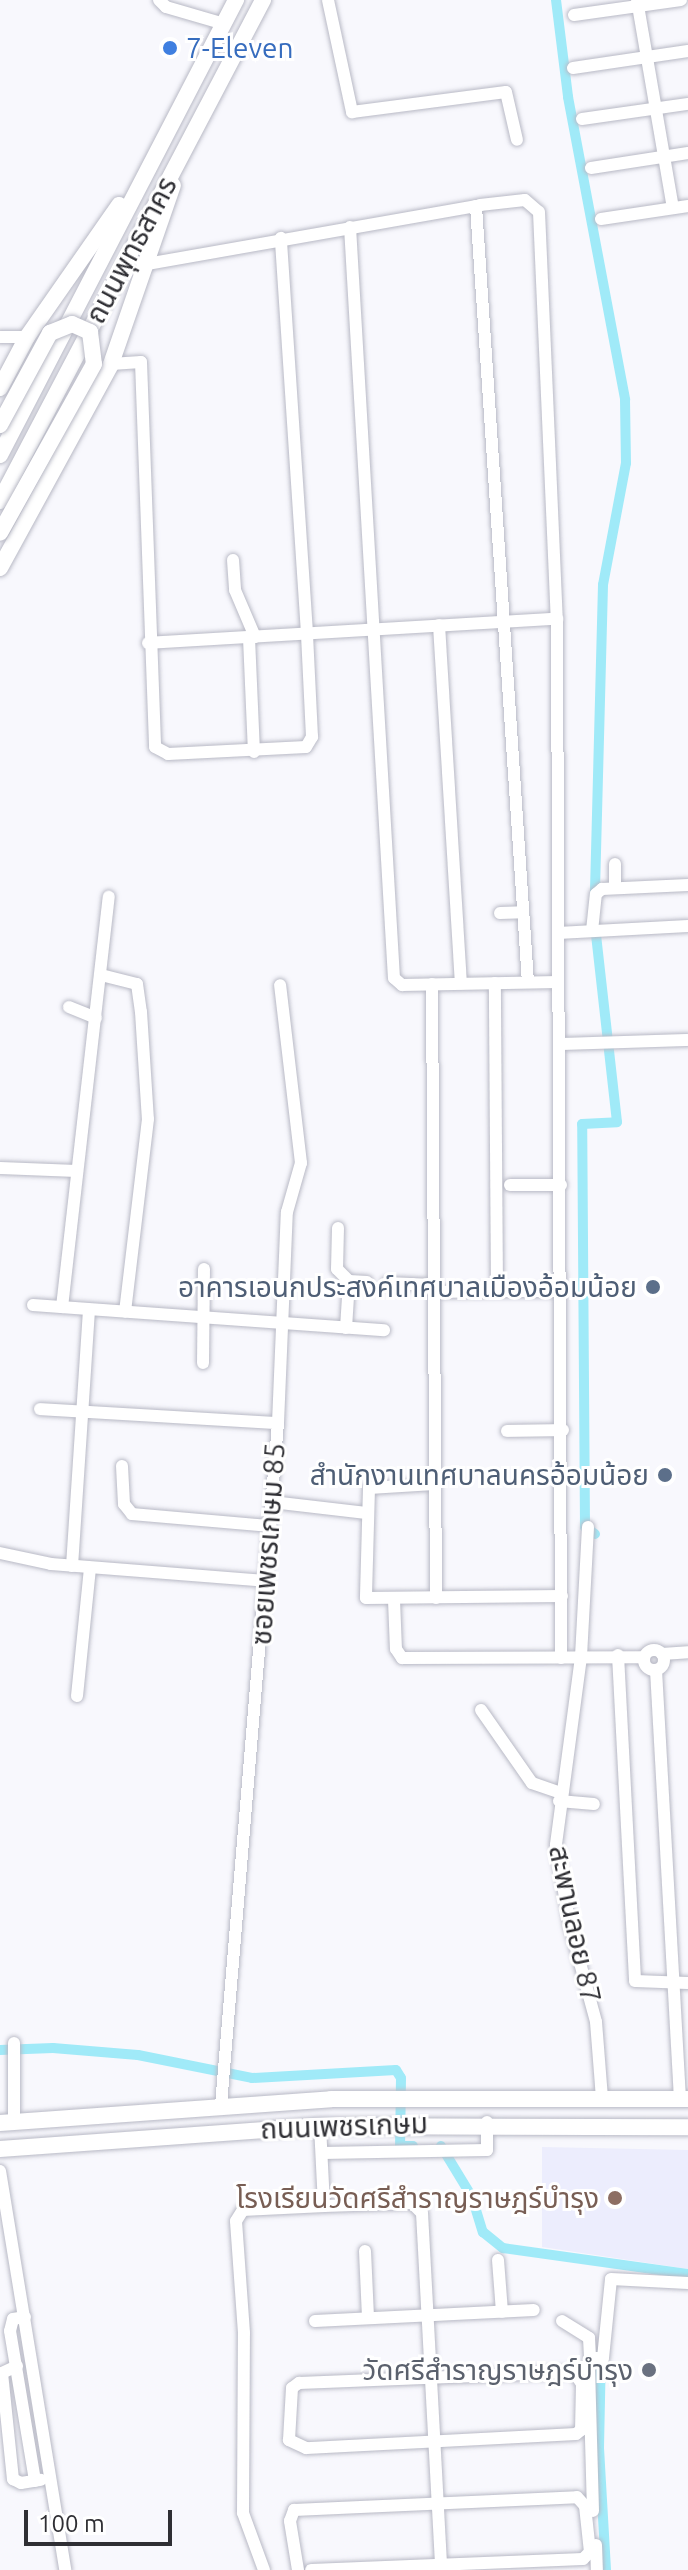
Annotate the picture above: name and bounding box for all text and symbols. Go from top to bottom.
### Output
place label: 7-Eleven [186,31,293,65]
marker: 7-Eleven [161,39,179,57]
street label: ถนนพุทธสาคร [78,171,184,329]
place label: อาคารเอนกประสงค์เทศบาลเมืองอ้อมน้อย [178,1270,637,1304]
marker: อาคารเอนกประสงค์เทศบาลเมืองอ้อมน้อย [644,1278,662,1296]
street label: ซอยเพชรเกษม 85 [244,1442,292,1646]
place label: สำนักงานเทศบาลนครอ้อมน้อย [310,1458,649,1492]
marker: สำนักงานเทศบาลนครอ้อมน้อย [656,1466,674,1484]
street label: สะพานลอย 87 [542,1842,608,2006]
street label: ถนนเพชรเกษม [260,2106,428,2146]
place label: โรงเรียนวัดศรีสําราญราษฎร์บํารุง [236,2181,599,2215]
marker: โรงเรียนวัดศรีสําราญราษฎร์บํารุง [606,2189,624,2207]
place label: วัดศรีสําราญราษฎร์บํารุง [362,2353,633,2387]
marker: วัดศรีสําราญราษฎร์บํารุง [640,2361,658,2379]
scale bar [28,2494,176,2544]
text: 100 m [38,2510,105,2537]

